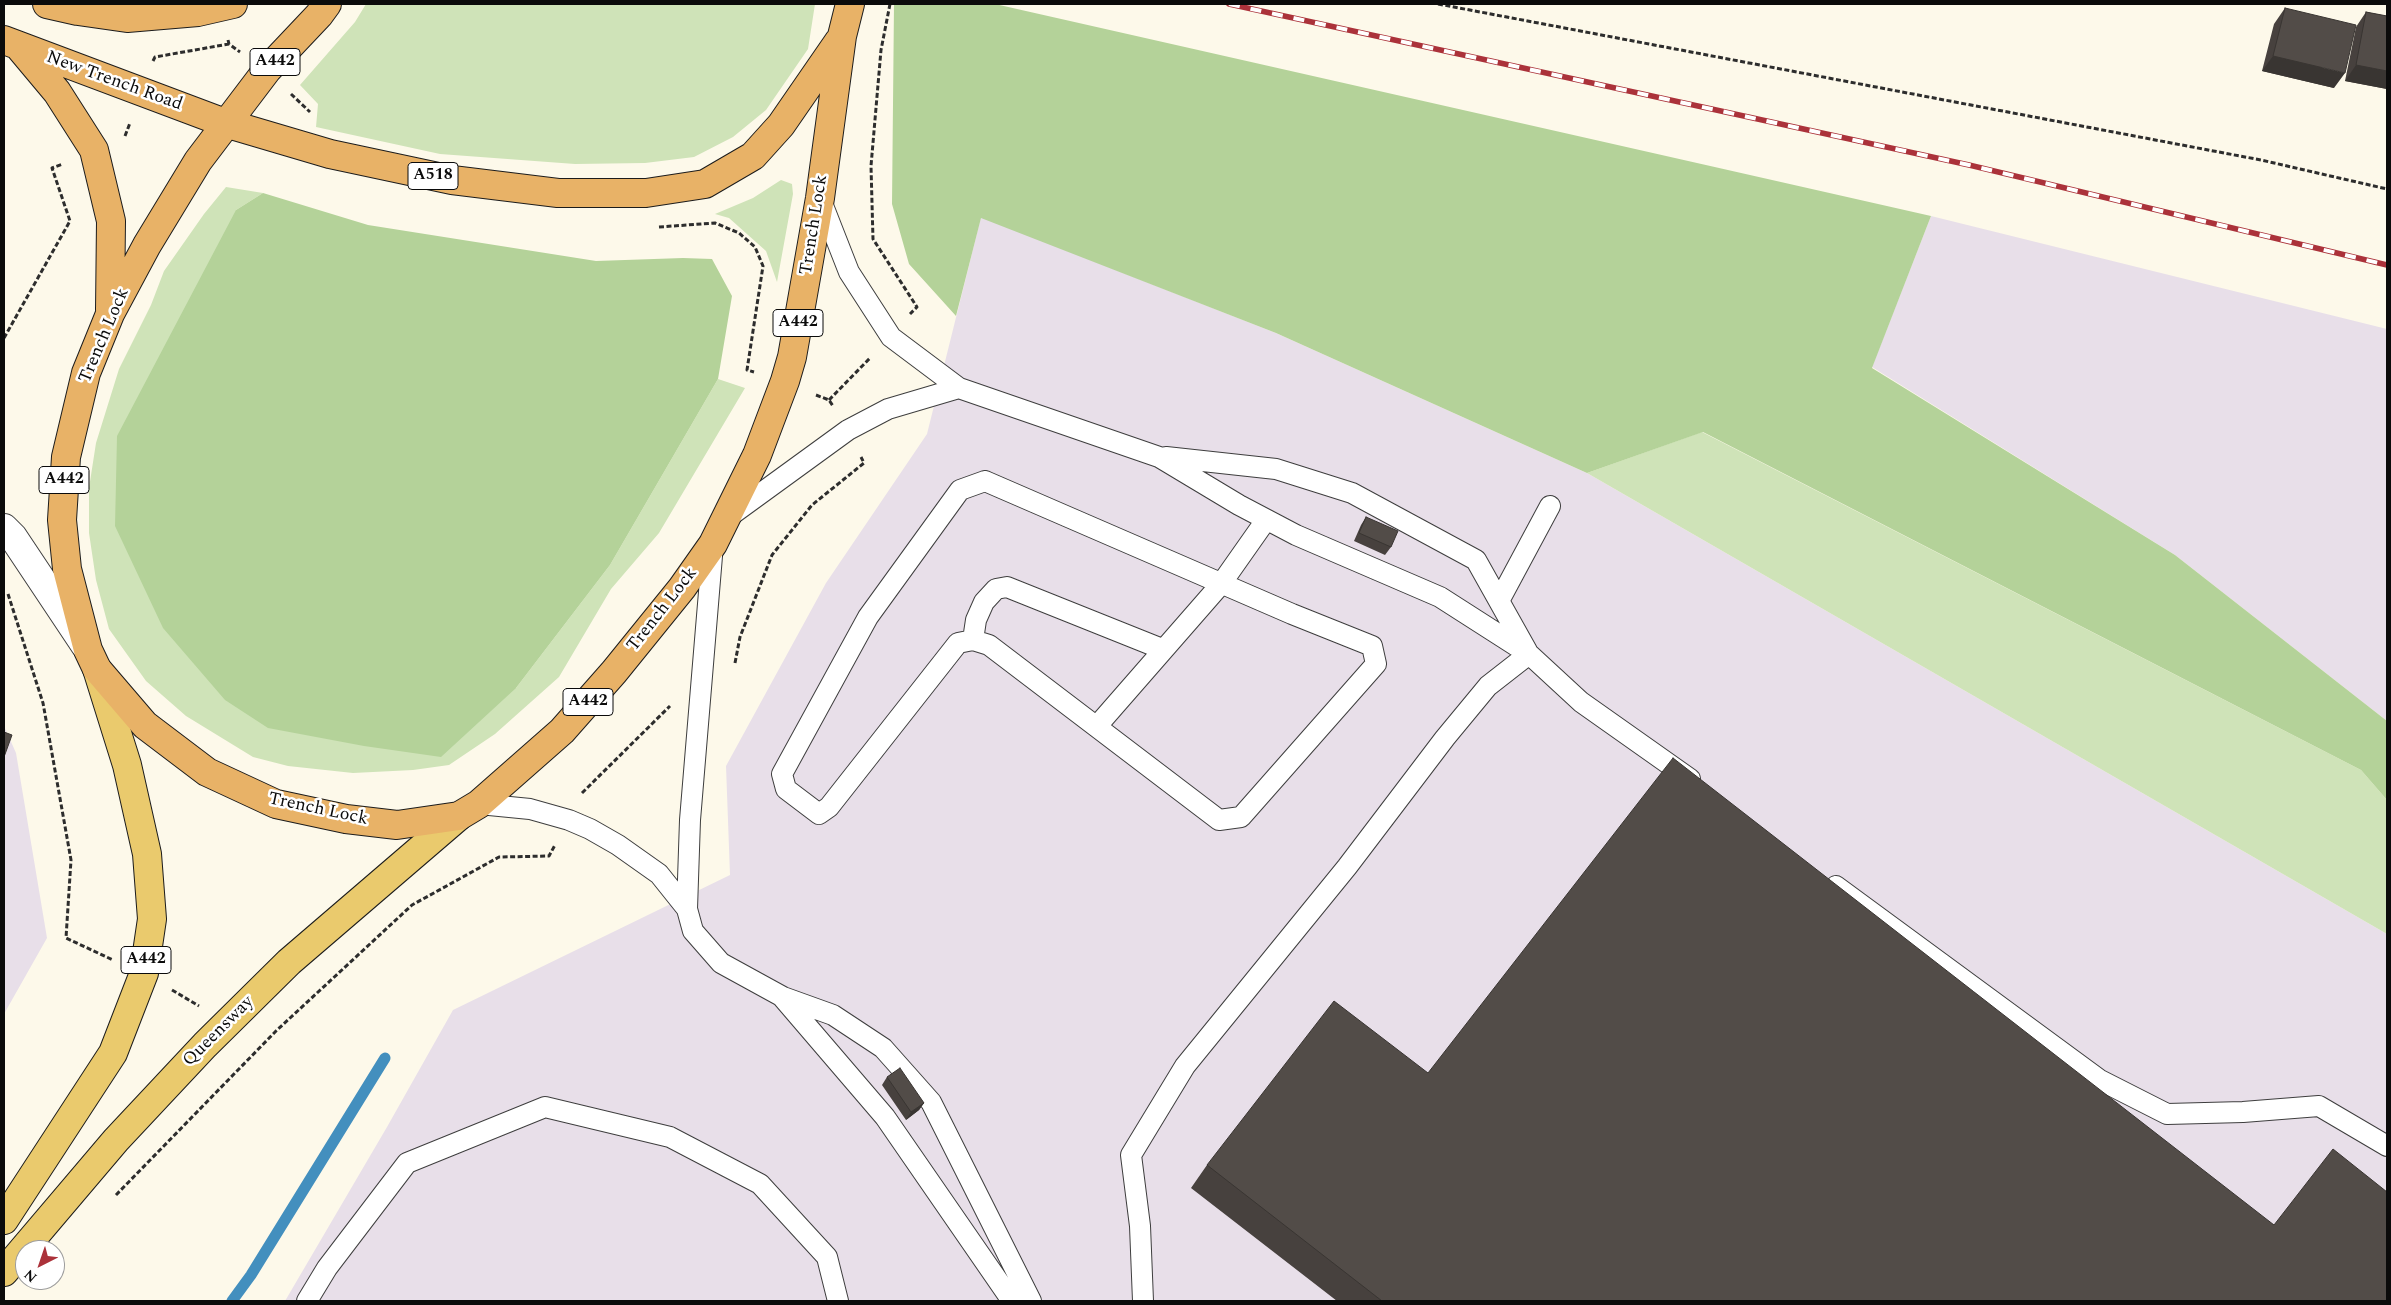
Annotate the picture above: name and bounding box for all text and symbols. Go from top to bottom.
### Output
street label: New Trench Road [43,47,185,117]
road number: A442 [250,48,300,76]
road number: A518 [408,162,458,190]
street label: Trench Lock [796,173,834,277]
street label: Trench Lock [75,285,135,387]
road number: A442 [773,309,823,336]
road number: A442 [39,466,89,494]
street label: Trench Lock [623,563,703,657]
road number: A442 [563,689,613,716]
street label: Trench Lock [266,789,370,831]
road number: A442 [121,946,171,974]
street label: Queensway [179,992,259,1072]
north arrow [15,1240,65,1290]
text: N [19,1264,42,1288]

